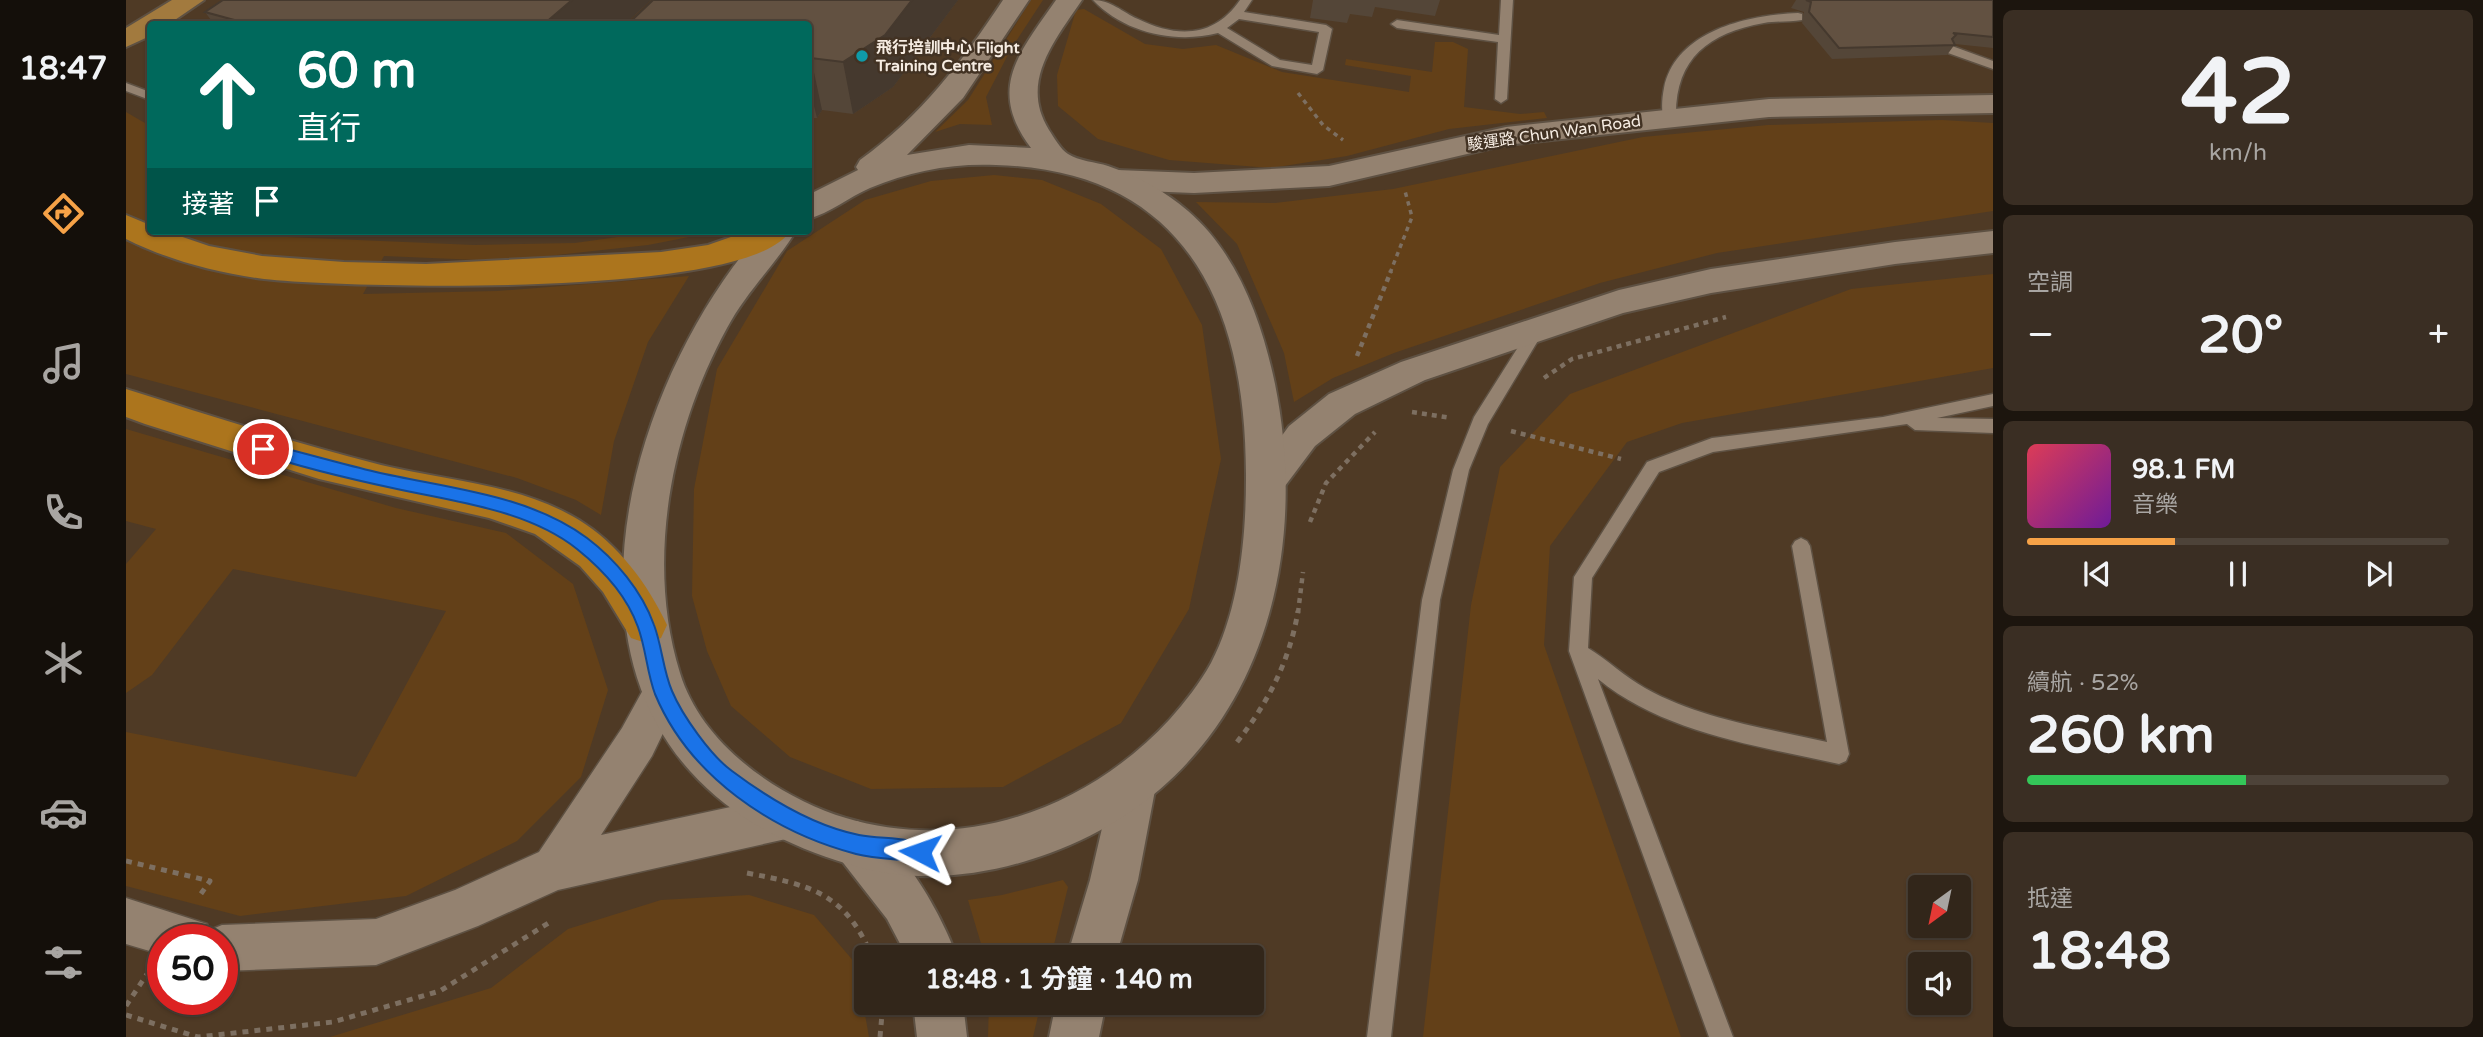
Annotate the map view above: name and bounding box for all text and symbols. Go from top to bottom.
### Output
place label: 飛行培訓中心 Flight Training Centre [875,38,1020,76]
text: 42 [2181,38,2295,148]
text: 60 m [297,42,416,101]
marker: 飛行培訓中心 Flight Training Centre [854,48,870,64]
icon: ahead [182,49,273,140]
text: 18:47 [19,50,107,88]
text: 直行 [297,110,361,148]
street label: 駿運路 Chun Wan Road [1466,111,1642,155]
text: km/h [2209,139,2267,167]
icon: arrive [248,182,286,220]
icon: directions [39,189,88,238]
text: 接著 [182,189,234,220]
text: 空調 [2027,269,2073,297]
text: 20° [2198,304,2283,367]
text: − [2027,312,2054,358]
text: + [2428,312,2449,358]
icon: music [39,339,88,388]
pin [233,419,293,479]
icon: arrive [244,430,282,468]
text: 98.1 FM [2132,454,2235,485]
icon: phone [39,488,88,537]
text: 音樂 [2132,491,2178,519]
icon: previous [2078,555,2116,593]
icon: pause [2219,555,2257,593]
icon: next [2360,555,2398,593]
icon: climate [39,638,88,687]
text: 續航 · 52% [2027,669,2139,697]
text: 260 km [2027,704,2215,767]
icon: car [39,788,88,837]
position arrow [883,815,957,889]
north arrow [1908,875,1970,938]
map controls [1908,875,1971,1015]
text: 抵達 [2027,885,2073,913]
text: 18:48 [2027,920,2171,983]
speed limit sign: 50 [147,924,238,1015]
icon: filters [39,938,88,987]
button: sound [1908,952,1971,1015]
text: 18:48 · 1 分鐘 · 140 m [925,964,1193,995]

